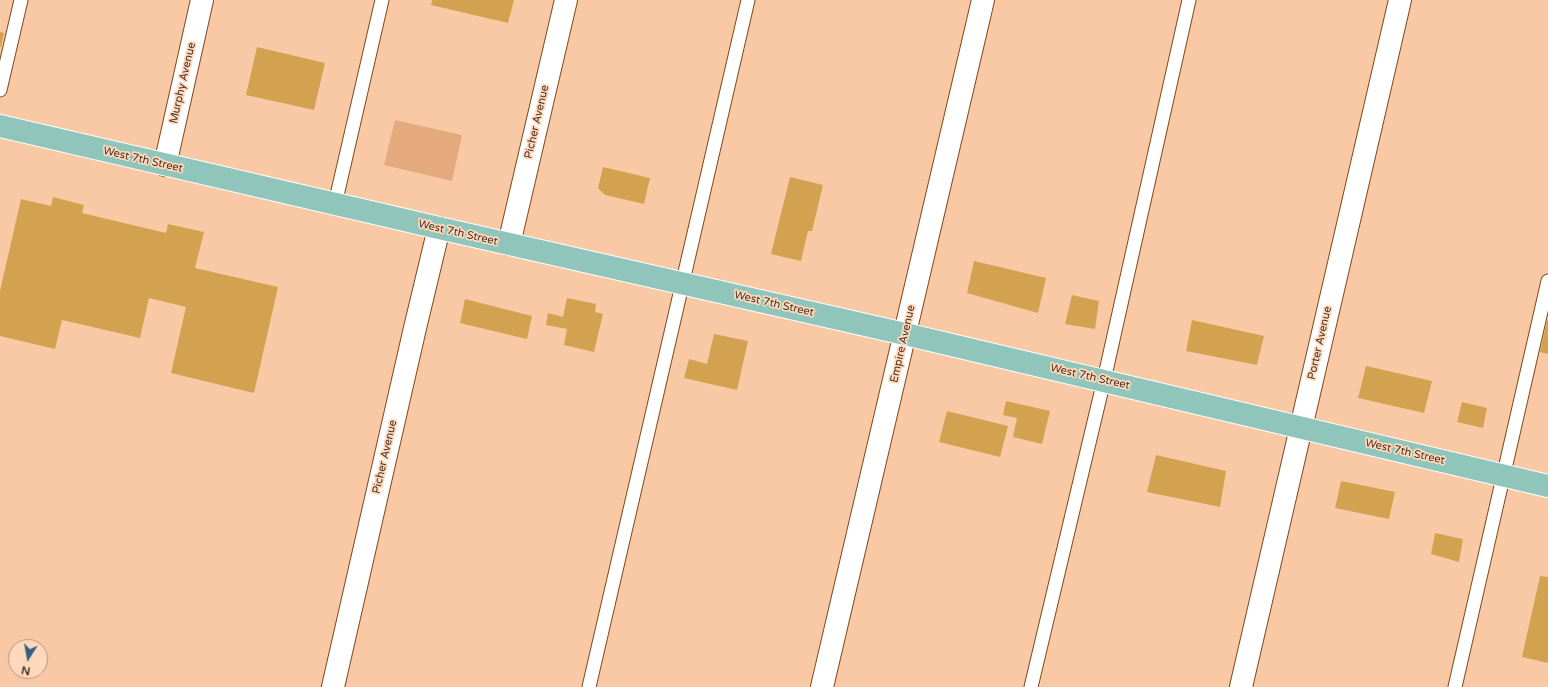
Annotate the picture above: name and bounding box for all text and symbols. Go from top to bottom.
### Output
street label: Murphy Avenue [167,41,199,125]
street label: Picher Avenue [522,84,552,160]
street label: West 7th Street [102,144,184,176]
street label: West 7th Street [417,217,499,249]
street label: West 7th Street [733,288,815,320]
street label: Empire Avenue [888,304,918,384]
street label: Porter Avenue [1305,305,1335,381]
street label: West 7th Street [1049,361,1131,393]
street label: Picher Avenue [370,419,400,495]
street label: West 7th Street [1364,436,1446,468]
north arrow [8,639,48,679]
text: N [20,663,31,678]

